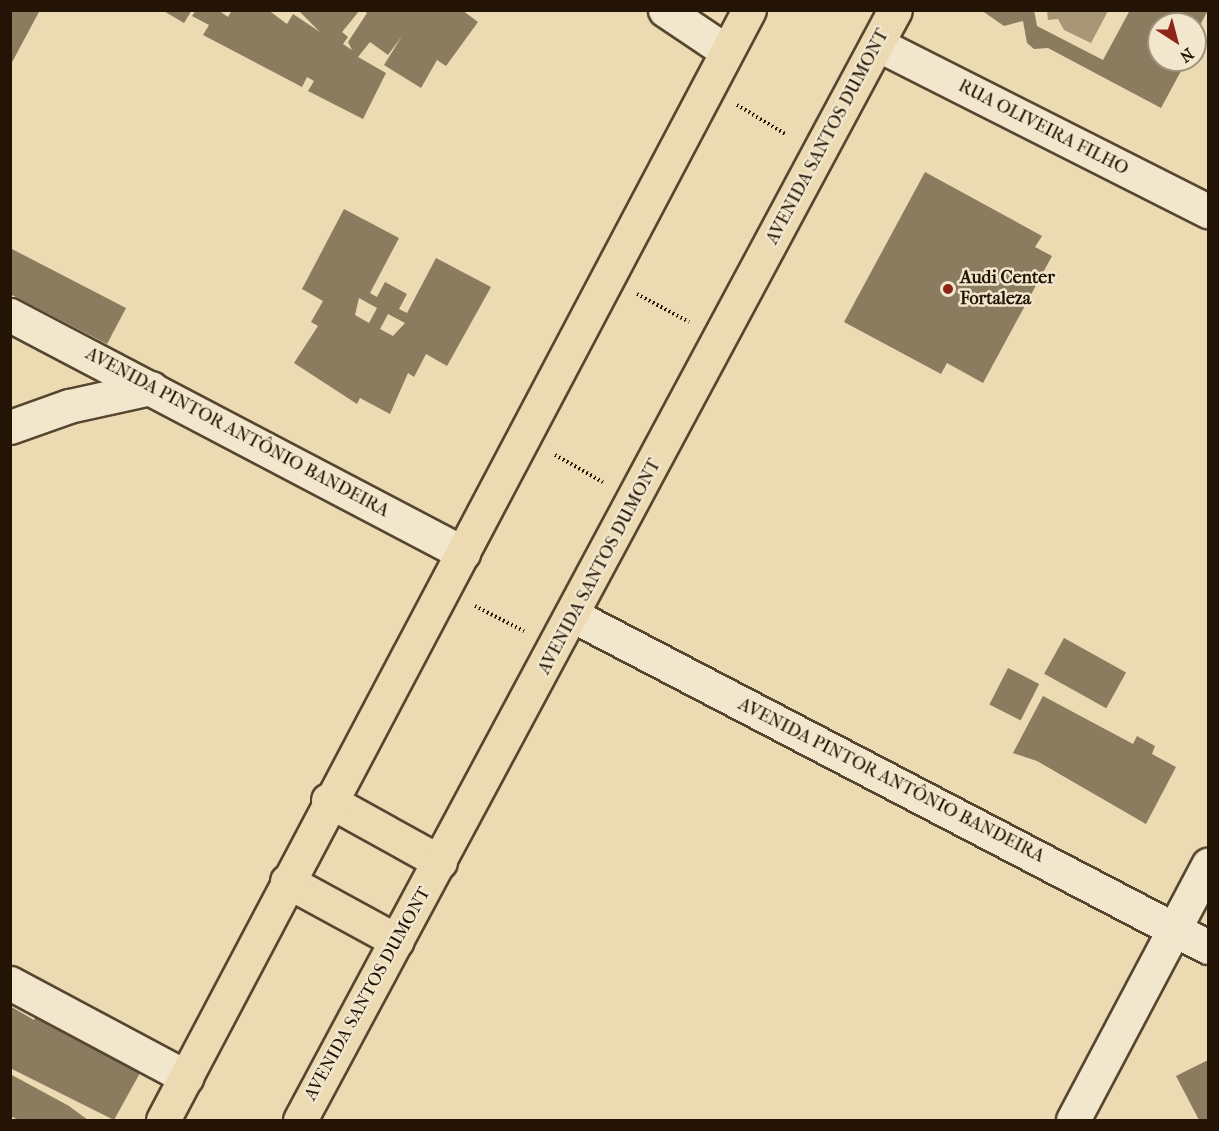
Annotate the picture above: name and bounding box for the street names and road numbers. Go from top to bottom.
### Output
street label: AVENIDA SANTOS DUMONT [762,26,894,248]
street label: RUA OLIVEIRA FILHO [954,76,1132,180]
street label: AVENIDA PINTOR ANTÔNIO BANDEIRA [82,343,392,523]
street label: AVENIDA SANTOS DUMONT [534,456,666,678]
street label: AVENIDA PINTOR ANTÔNIO BANDEIRA [734,694,1048,868]
street label: AVENIDA SANTOS DUMONT [300,884,436,1104]

